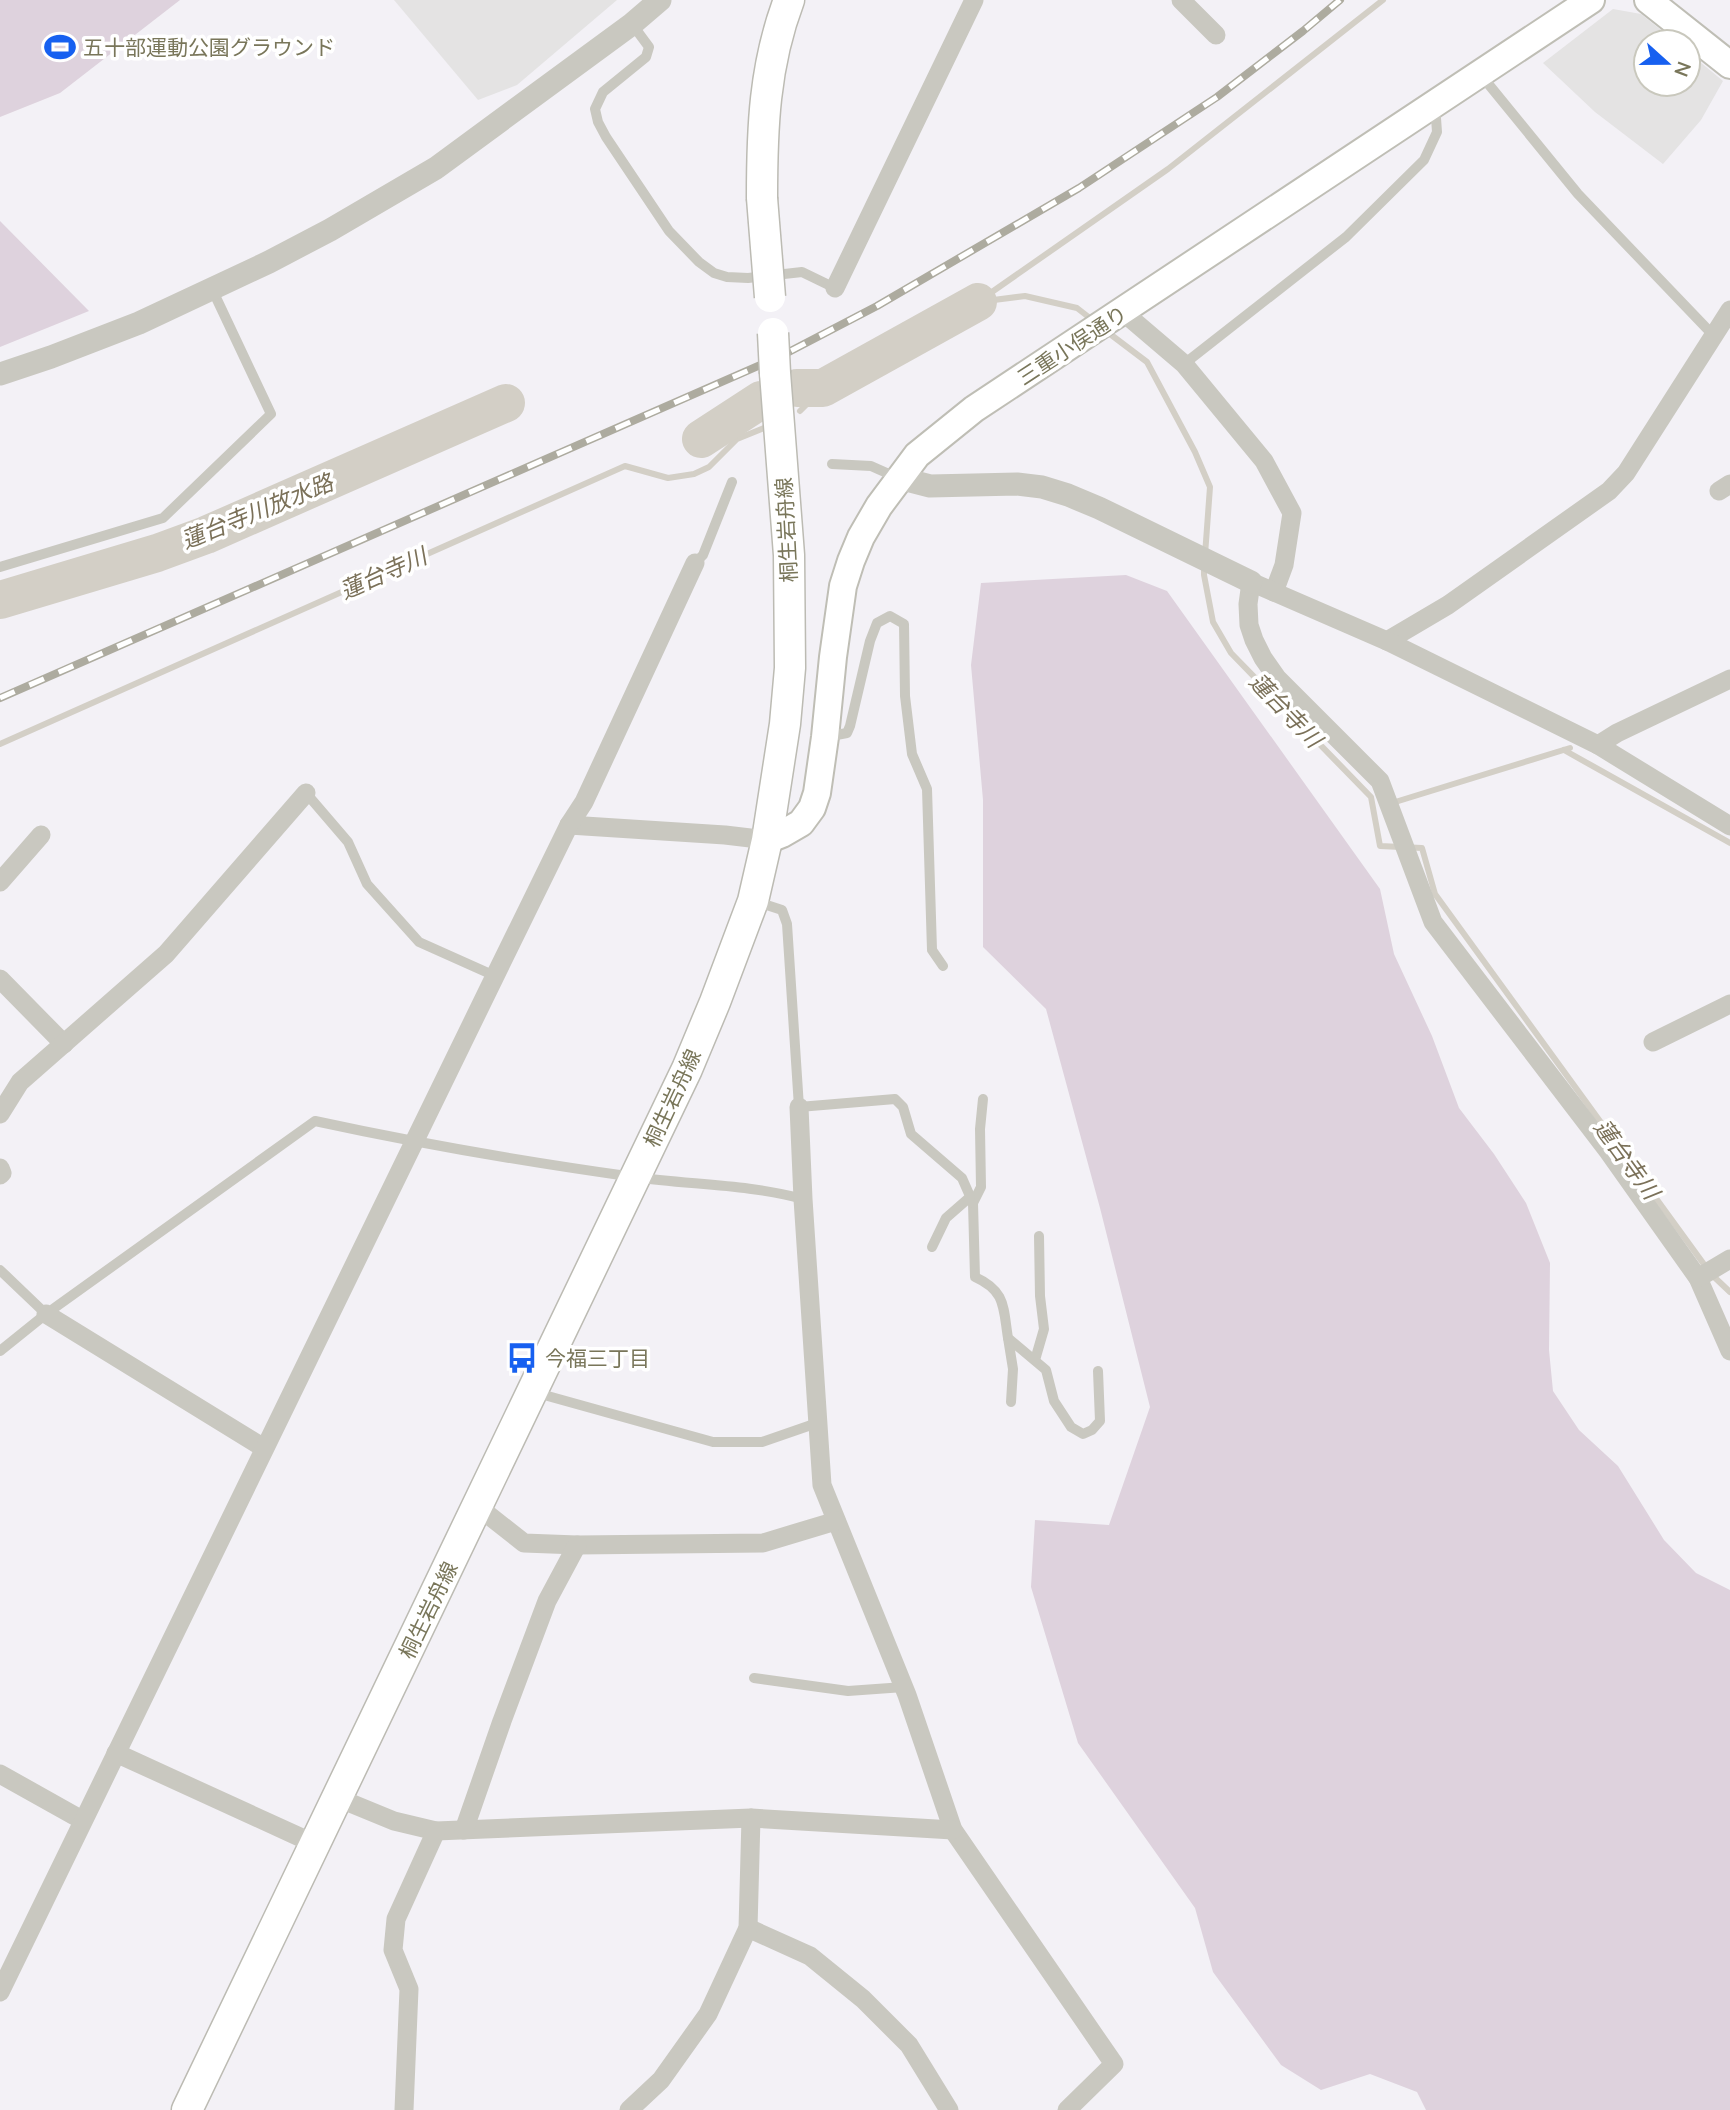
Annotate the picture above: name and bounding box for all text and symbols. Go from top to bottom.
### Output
north arrow [1632,28,1702,98]
sports icon: 五十部運動公園グラウンド [43,30,77,64]
place label: 五十部運動公園グラウンド [83,34,335,60]
text: N [1669,58,1697,80]
street label: 三重小俣通り [1012,300,1132,390]
water label: 蓮台寺川放水路 [177,467,339,555]
street label: 桐生岩舟線 [770,477,802,583]
water label: 蓮台寺川 [335,540,434,605]
water label: 蓮台寺川 [1244,667,1330,755]
street label: 桐生岩舟線 [638,1045,706,1151]
water label: 蓮台寺川 [1588,1113,1668,1207]
bus stop icon: 今福三丁目 [505,1341,539,1375]
place label: 今福三丁目 [545,1345,650,1371]
street label: 桐生岩舟線 [393,1557,463,1663]

